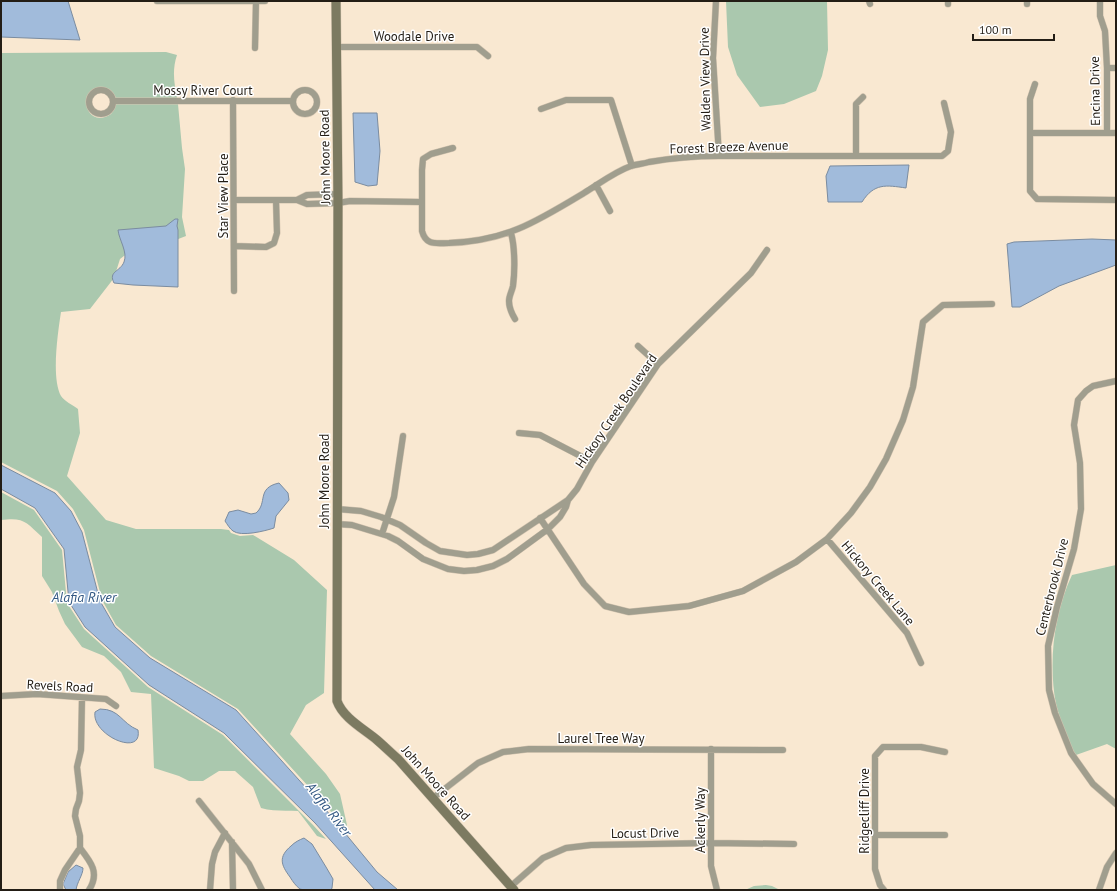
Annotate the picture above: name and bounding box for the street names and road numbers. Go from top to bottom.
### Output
street label: Walden View Drive [696,27,714,131]
street label: Woodale Drive [374,28,454,45]
street label: Encina Drive [1086,56,1104,126]
street label: Mossy River Court [153,82,253,99]
street label: John Moore Road [316,110,334,205]
street label: Forest Breeze Avenue [669,136,789,158]
street label: Star View Place [215,154,232,238]
street label: Hickory Creek Boulevard [571,351,661,471]
street label: John Moore Road [316,434,333,529]
street label: Hickory Creek Lane [838,537,918,629]
street label: Centerbrook Drive [1032,537,1072,637]
street label: Revels Road [26,676,94,696]
street label: Laurel Tree Way [557,730,645,747]
street label: John Moore Road [397,741,474,824]
street label: Ridgecliff Drive [856,768,873,854]
street label: Ackerly Way [692,787,709,853]
street label: Locust Drive [611,824,679,842]

